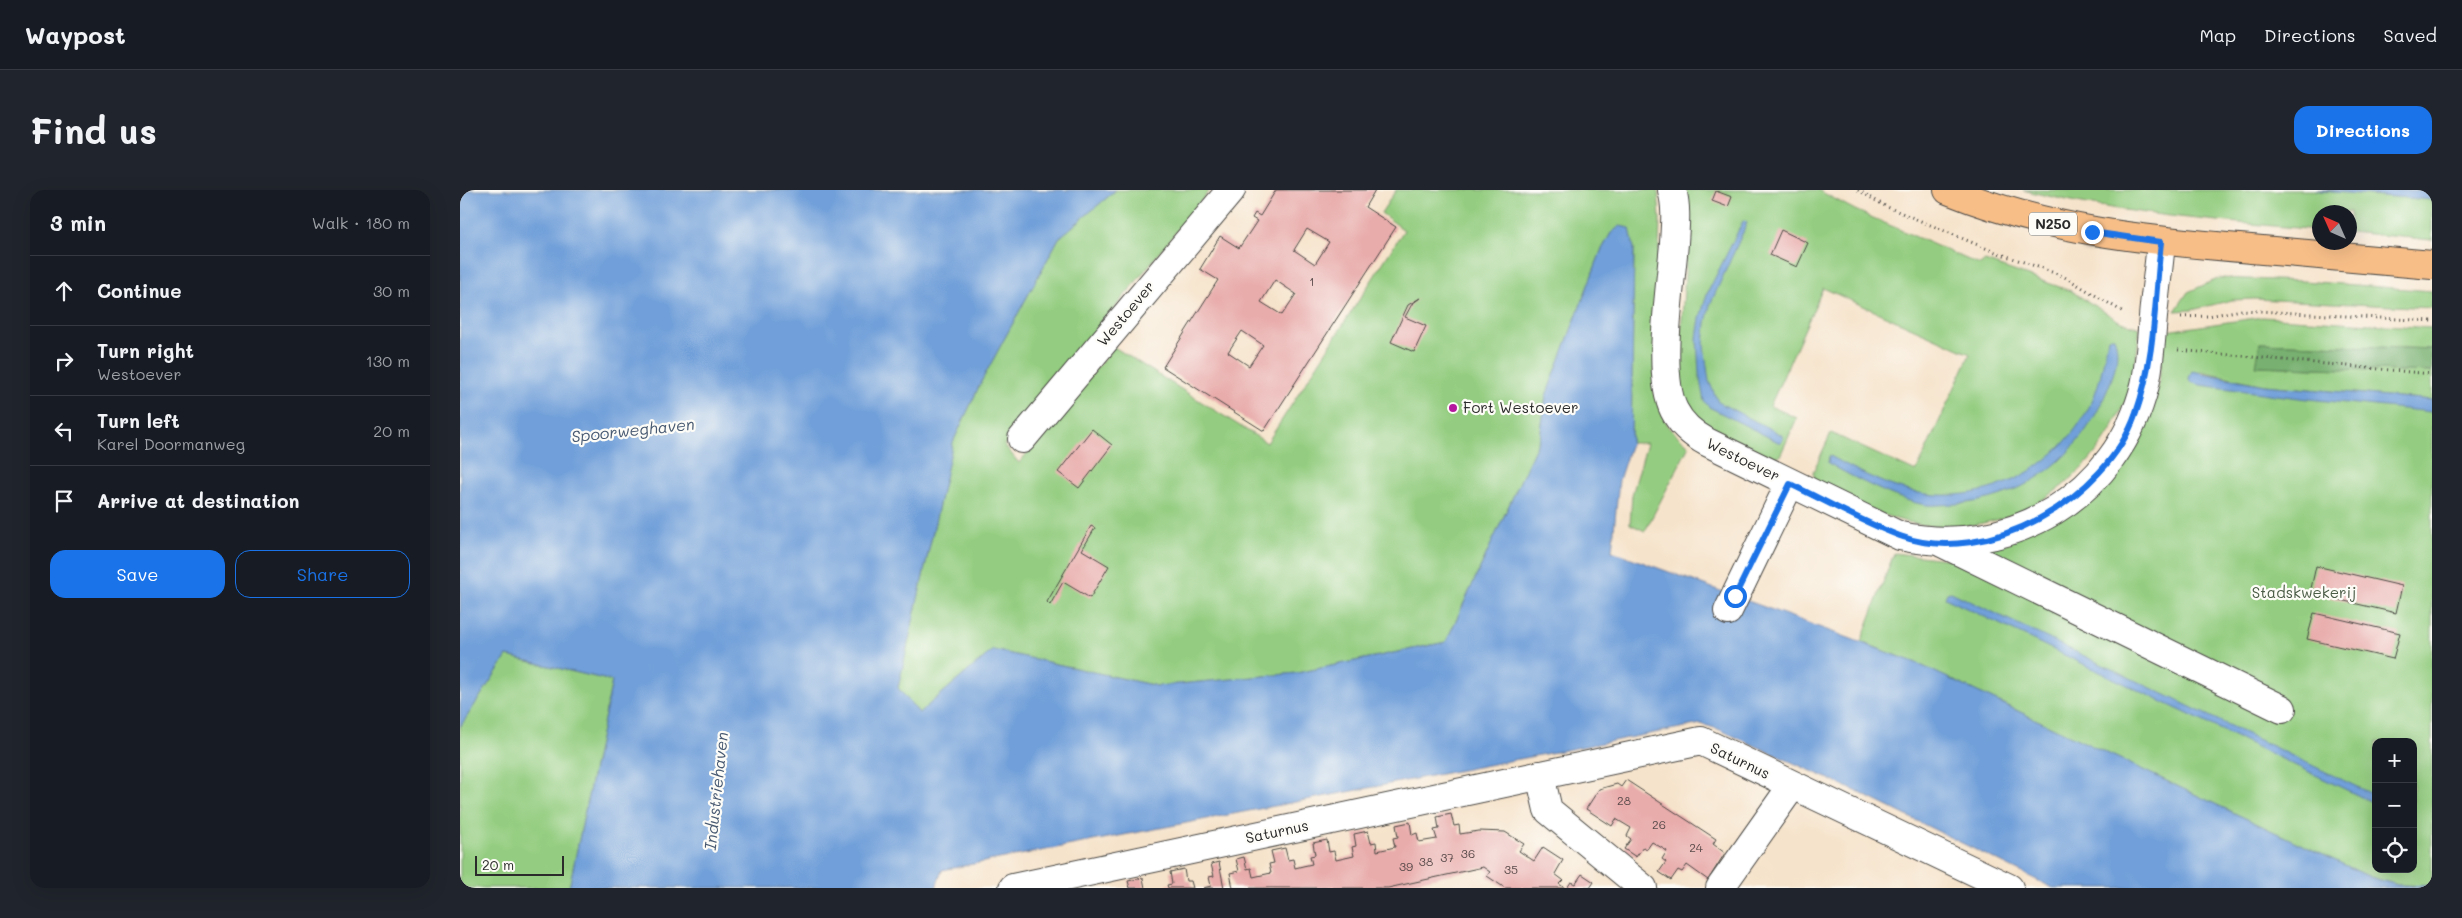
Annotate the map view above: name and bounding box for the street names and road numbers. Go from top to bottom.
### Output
road number: N250 [2029,212,2077,236]
street label: Westoever [1092,277,1158,350]
street label: Westoever [1703,433,1783,485]
street label: Saturnus [1707,737,1774,783]
street label: Saturnus [1243,815,1310,847]

